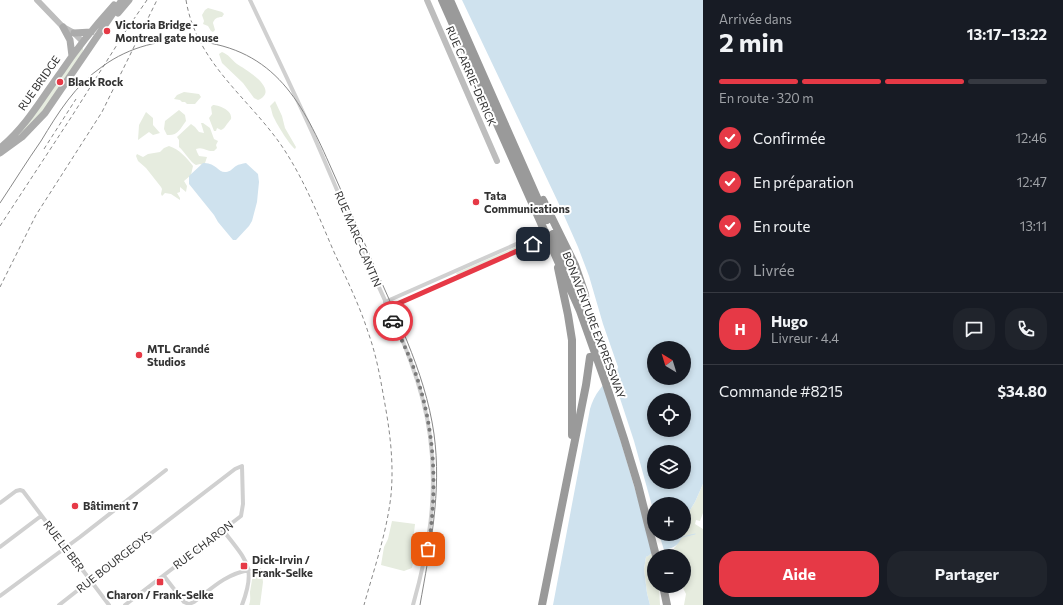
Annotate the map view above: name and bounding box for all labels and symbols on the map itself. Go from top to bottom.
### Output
place label: Victoria Bridge - Montreal gate house [115,18,219,44]
street label: RUE CARRIE-DERICK [444,24,500,128]
marker: Victoria Bridge - Montreal gate house [102,26,112,36]
street label: RUE BRIDGE [15,53,62,113]
place label: Black Rock [68,75,124,88]
marker: Black Rock [55,77,65,87]
street label: RUE MARC-CANTIN [332,189,385,289]
place label: Tata Communications [484,189,570,215]
marker: Tata Communications [471,197,481,207]
pin [516,227,550,261]
street label: BONAVENTURE EXPRESSWAY [560,250,629,400]
courier [373,301,413,341]
north arrow [647,341,691,385]
place label: MTL Grandé Studios [147,342,210,368]
marker: MTL Grandé Studios [134,350,144,360]
place label: Bâtiment 7 [83,499,138,512]
marker: Bâtiment 7 [70,501,80,511]
street label: RUE LE BER [41,518,88,574]
street label: RUE CHARON [170,518,235,571]
street label: RUE BOURGEOYS [74,528,154,595]
pin [411,532,445,566]
place label: Dick-Irvin / Frank-Selke [252,553,313,579]
marker: Dick-Irvin / Frank-Selke [239,561,249,571]
marker: Charon / Frank-Selke [155,577,165,587]
place label: Charon / Frank-Selke [106,588,214,601]

